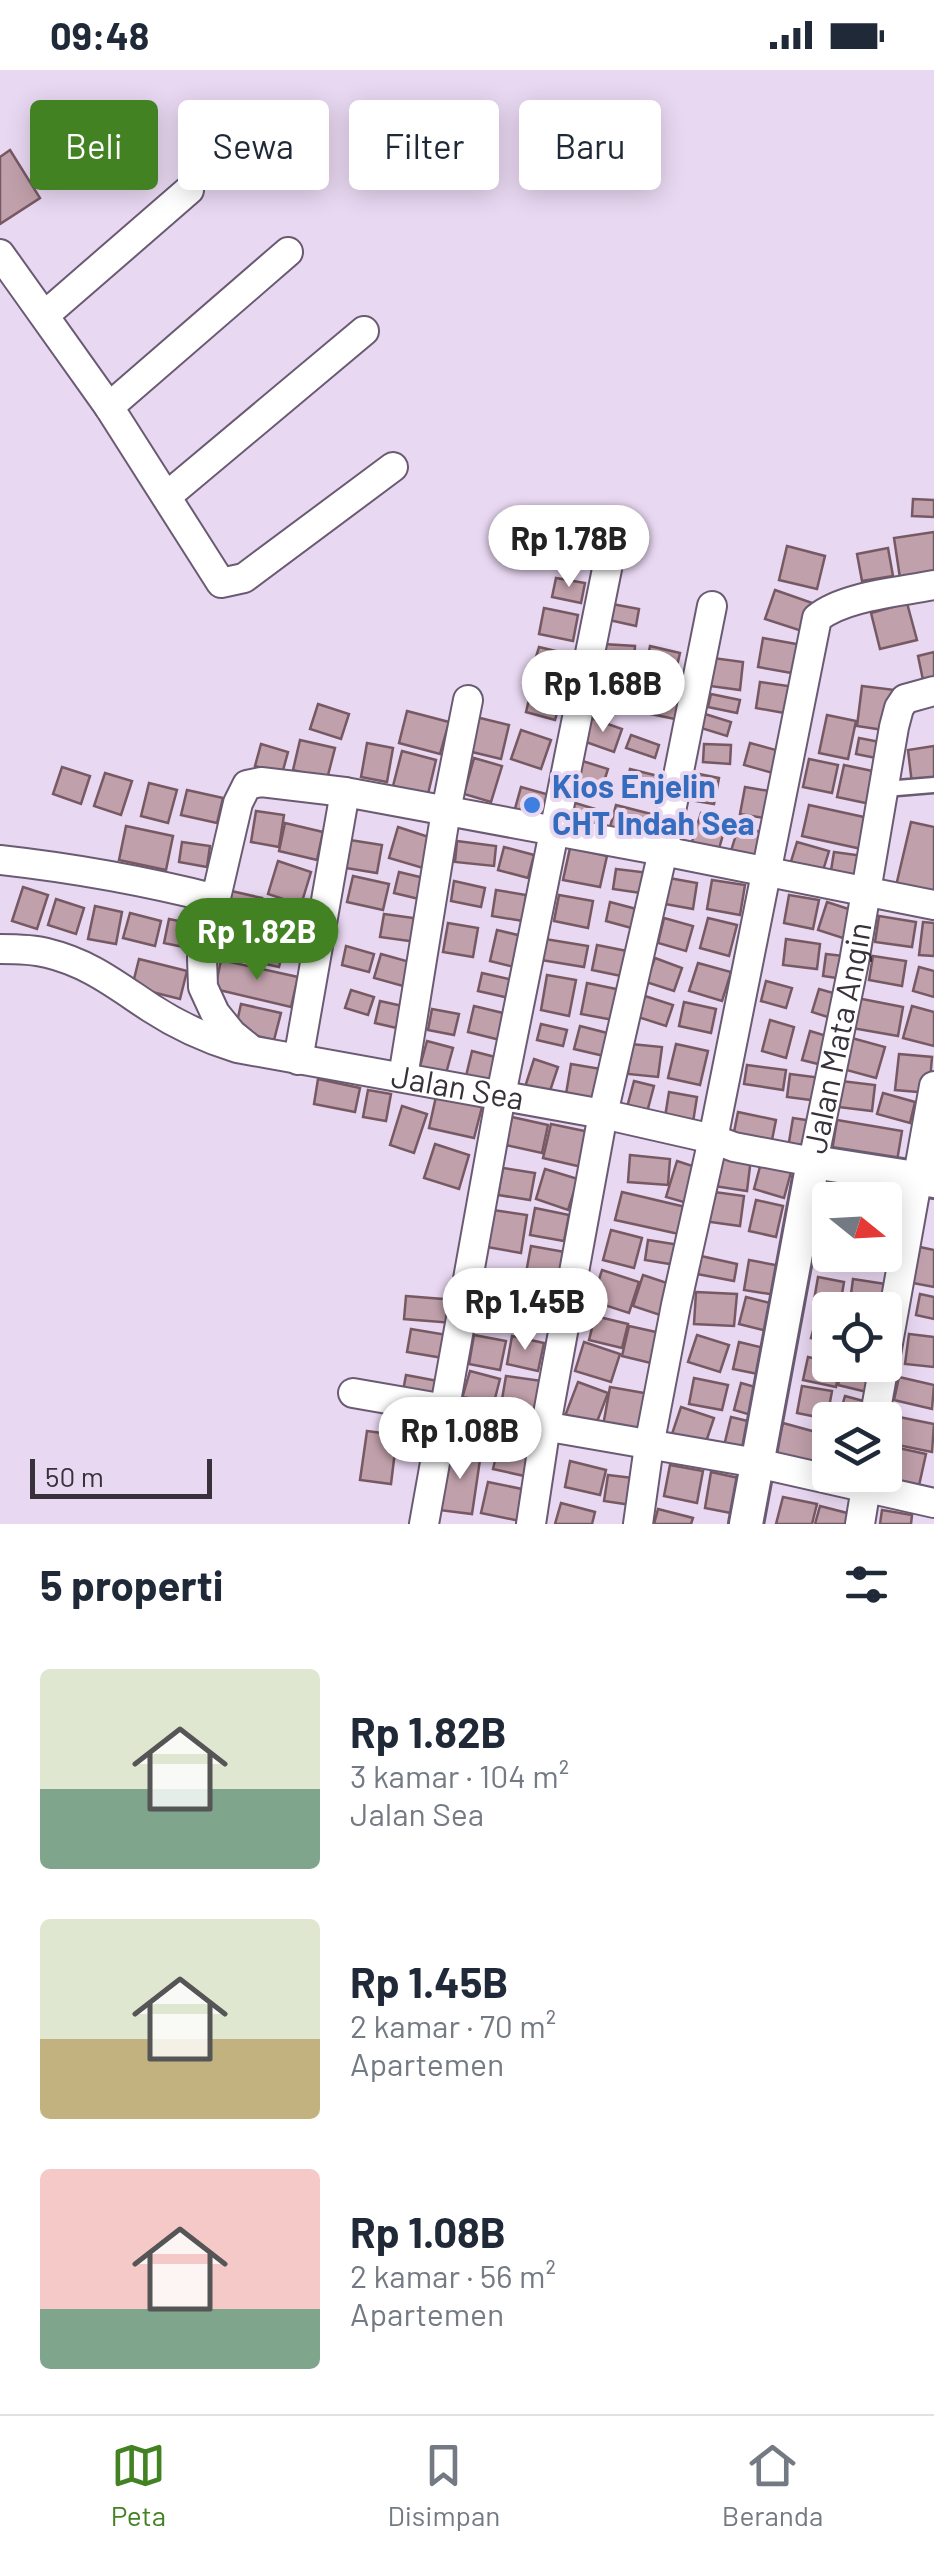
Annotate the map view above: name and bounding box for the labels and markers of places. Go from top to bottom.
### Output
pin: Rp 1.78B [466,505,672,590]
pin: Rp 1.68B [500,650,706,735]
place label: Kios Enjelin CHT Indah Sea [552,766,755,841]
marker: Kios Enjelin CHT Indah Sea [521,794,543,816]
pin: Rp 1.82B [154,898,360,983]
pin: Rp 1.45B [422,1268,628,1353]
pin: Rp 1.08B [357,1397,563,1482]

